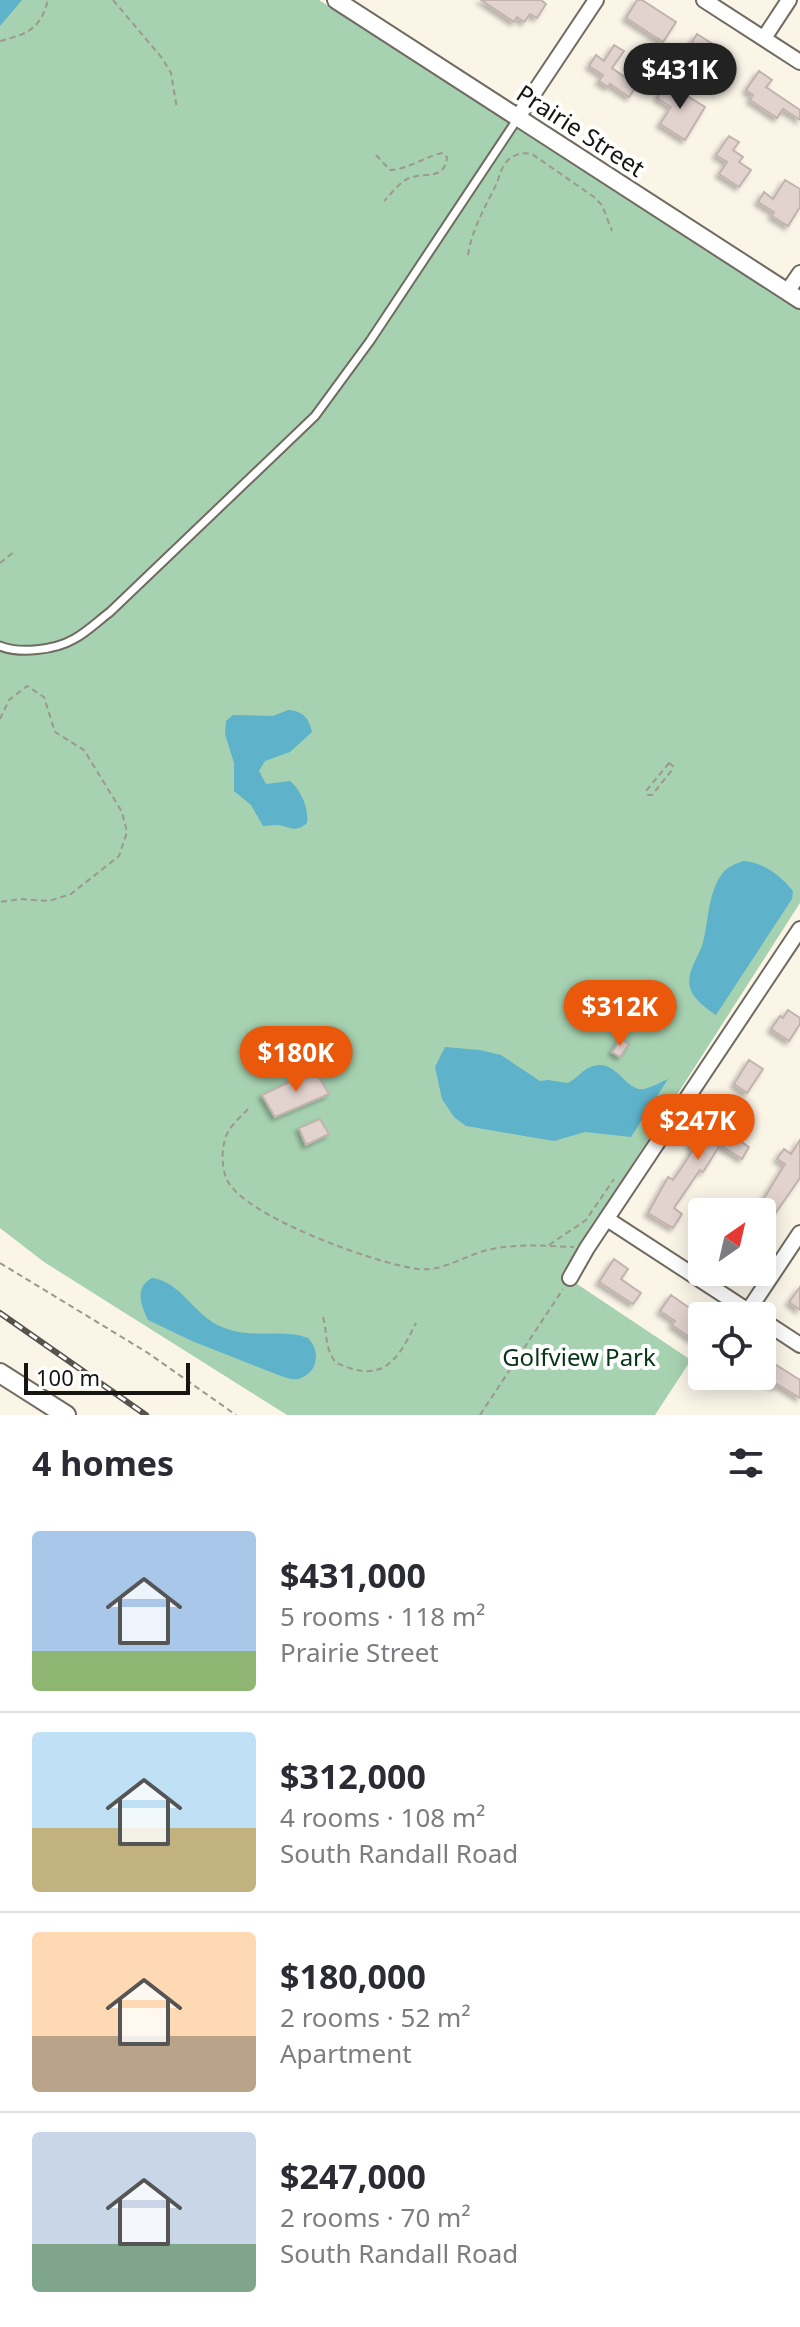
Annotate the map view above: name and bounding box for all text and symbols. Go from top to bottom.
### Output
pin: $431K [624,43,736,111]
text: $431K [642,51,718,87]
street label: Prairie Street [511,76,652,184]
pin: $312K [564,980,676,1048]
text: $312K [582,988,658,1024]
pin: $180K [240,1026,352,1094]
text: $180K [258,1034,334,1070]
pin: $247K [642,1094,754,1162]
text: $247K [660,1102,736,1138]
north arrow [688,1198,776,1286]
map controls [688,1198,776,1390]
button: locate [688,1302,776,1390]
park label: Golfview Park [502,1340,656,1373]
scale bar [24,1359,190,1395]
text: 100 m [36,1362,100,1392]
text: 4 homes [32,1440,174,1486]
icon: filters [724,1441,768,1485]
text: $431,000 [280,1552,426,1598]
icon: home [96,1563,192,1659]
text: 5 rooms · 118 m² [280,1598,485,1634]
text: Prairie Street [280,1634,439,1670]
text: $312,000 [280,1753,426,1799]
icon: home [96,1764,192,1860]
text: 4 rooms · 108 m² [280,1799,485,1835]
text: South Randall Road [280,1835,518,1871]
text: $180,000 [280,1953,426,1999]
icon: home [96,1964,192,2060]
text: 2 rooms · 52 m² [280,1999,470,2035]
text: Apartment [280,2035,412,2071]
text: $247,000 [280,2153,426,2199]
icon: home [96,2164,192,2260]
text: 2 rooms · 70 m² [280,2199,470,2235]
text: South Randall Road [280,2235,518,2271]

